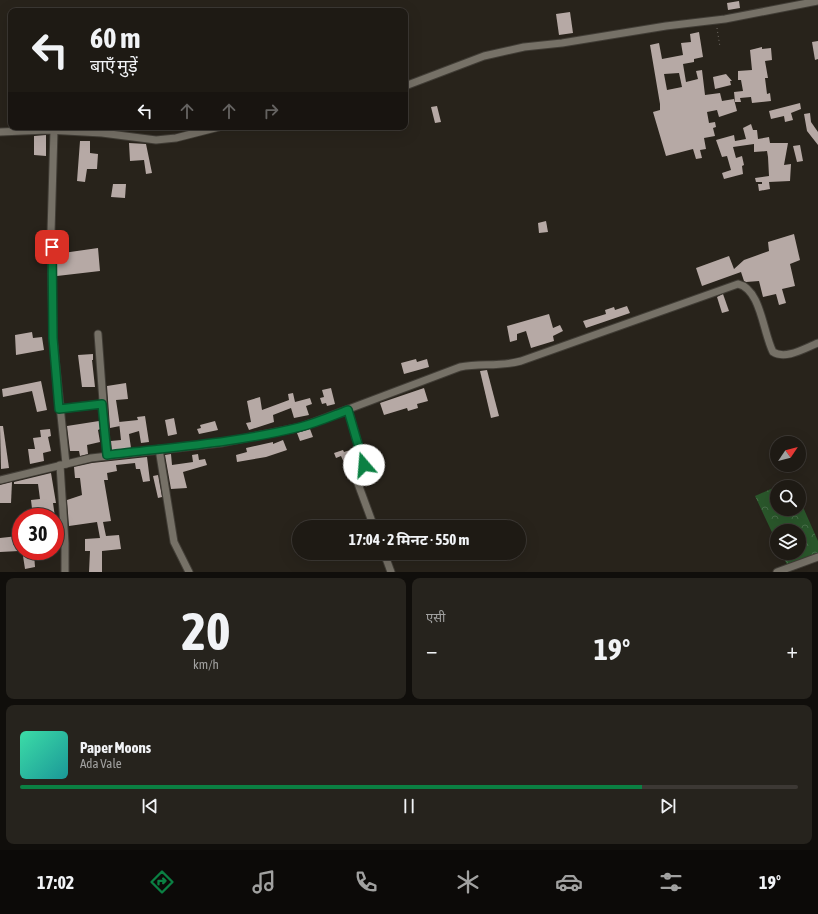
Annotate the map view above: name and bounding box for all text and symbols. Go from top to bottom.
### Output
text: 60 m [90,22,140,54]
icon: left [24,24,76,76]
text: बाएँ मुड़ें [90,55,138,76]
icon: left [134,100,156,122]
icon: ahead [176,100,198,122]
icon: ahead [218,100,240,122]
icon: right [260,100,282,122]
pin [35,230,69,264]
icon: arrive [41,236,63,258]
north arrow [770,436,806,472]
map controls [770,436,806,560]
position arrow [343,444,385,486]
button: search [770,480,806,516]
speed limit sign: 30 [12,508,64,560]
button: layers [770,524,806,560]
text: 17:04 · 2 मिनट · 550 m [349,531,469,548]
text: 20 [182,601,230,661]
text: एसी [426,610,445,625]
text: 19° [594,632,630,666]
text: − [426,637,437,663]
text: + [787,637,798,663]
text: km/h [193,657,219,672]
text: Paper Moons [80,739,151,756]
text: Ada Vale [80,756,122,771]
icon: previous [139,795,161,817]
icon: pause [398,795,420,817]
icon: next [657,795,679,817]
icon: directions [148,868,176,896]
icon: music [250,868,278,896]
icon: phone [352,868,380,896]
icon: climate [454,868,482,896]
icon: car [555,868,583,896]
icon: filters [657,868,685,896]
text: 17:02 [37,872,74,893]
text: 19° [759,872,781,893]

